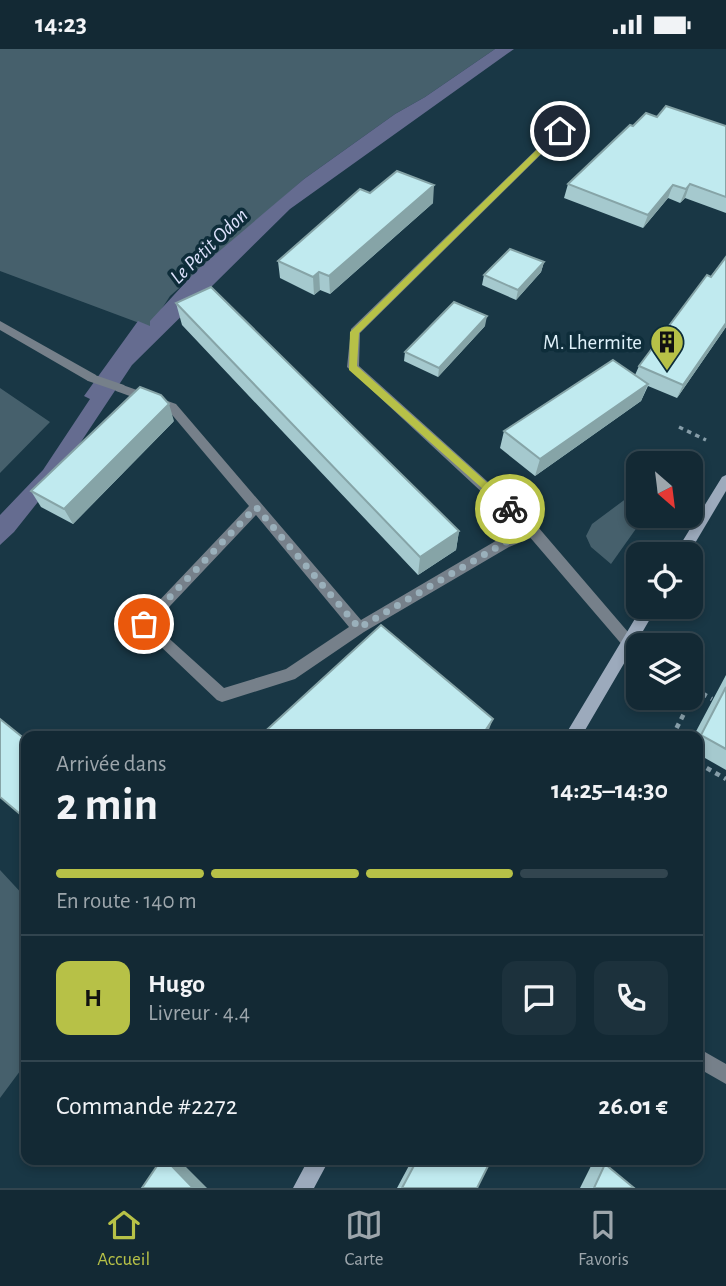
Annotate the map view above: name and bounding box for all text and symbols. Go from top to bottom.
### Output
text: 14:23 [35,11,87,37]
pin [530,101,590,161]
icon: home [541,112,579,150]
water label: Le Petit Odon [166,204,252,288]
building icon: M. Lhermite [648,323,686,372]
place label: M. Lhermite [543,332,642,353]
north arrow [626,451,704,529]
map controls [626,451,703,710]
courier [475,474,545,544]
icon: bike [491,490,529,528]
button: locate [626,542,703,619]
pin [114,594,174,654]
icon: bag [125,605,163,643]
button: layers [626,633,703,710]
text: Arrivée dans [56,753,167,776]
text: 14:25–14:30 [551,777,668,803]
text: 2 min [56,782,158,828]
text: En route · 140 m [56,890,197,913]
button: chat [502,961,576,1035]
button: phone [594,961,668,1035]
text: Hugo [148,971,205,997]
text: H [84,985,102,1011]
text: Livreur · 4.4 [148,1002,250,1025]
text: Commande #2272 [56,1093,238,1119]
text: 26.01 € [598,1093,668,1119]
tab: Accueil [97,1206,150,1271]
tab: Carte [344,1206,384,1271]
tab: Favoris [578,1206,629,1271]

